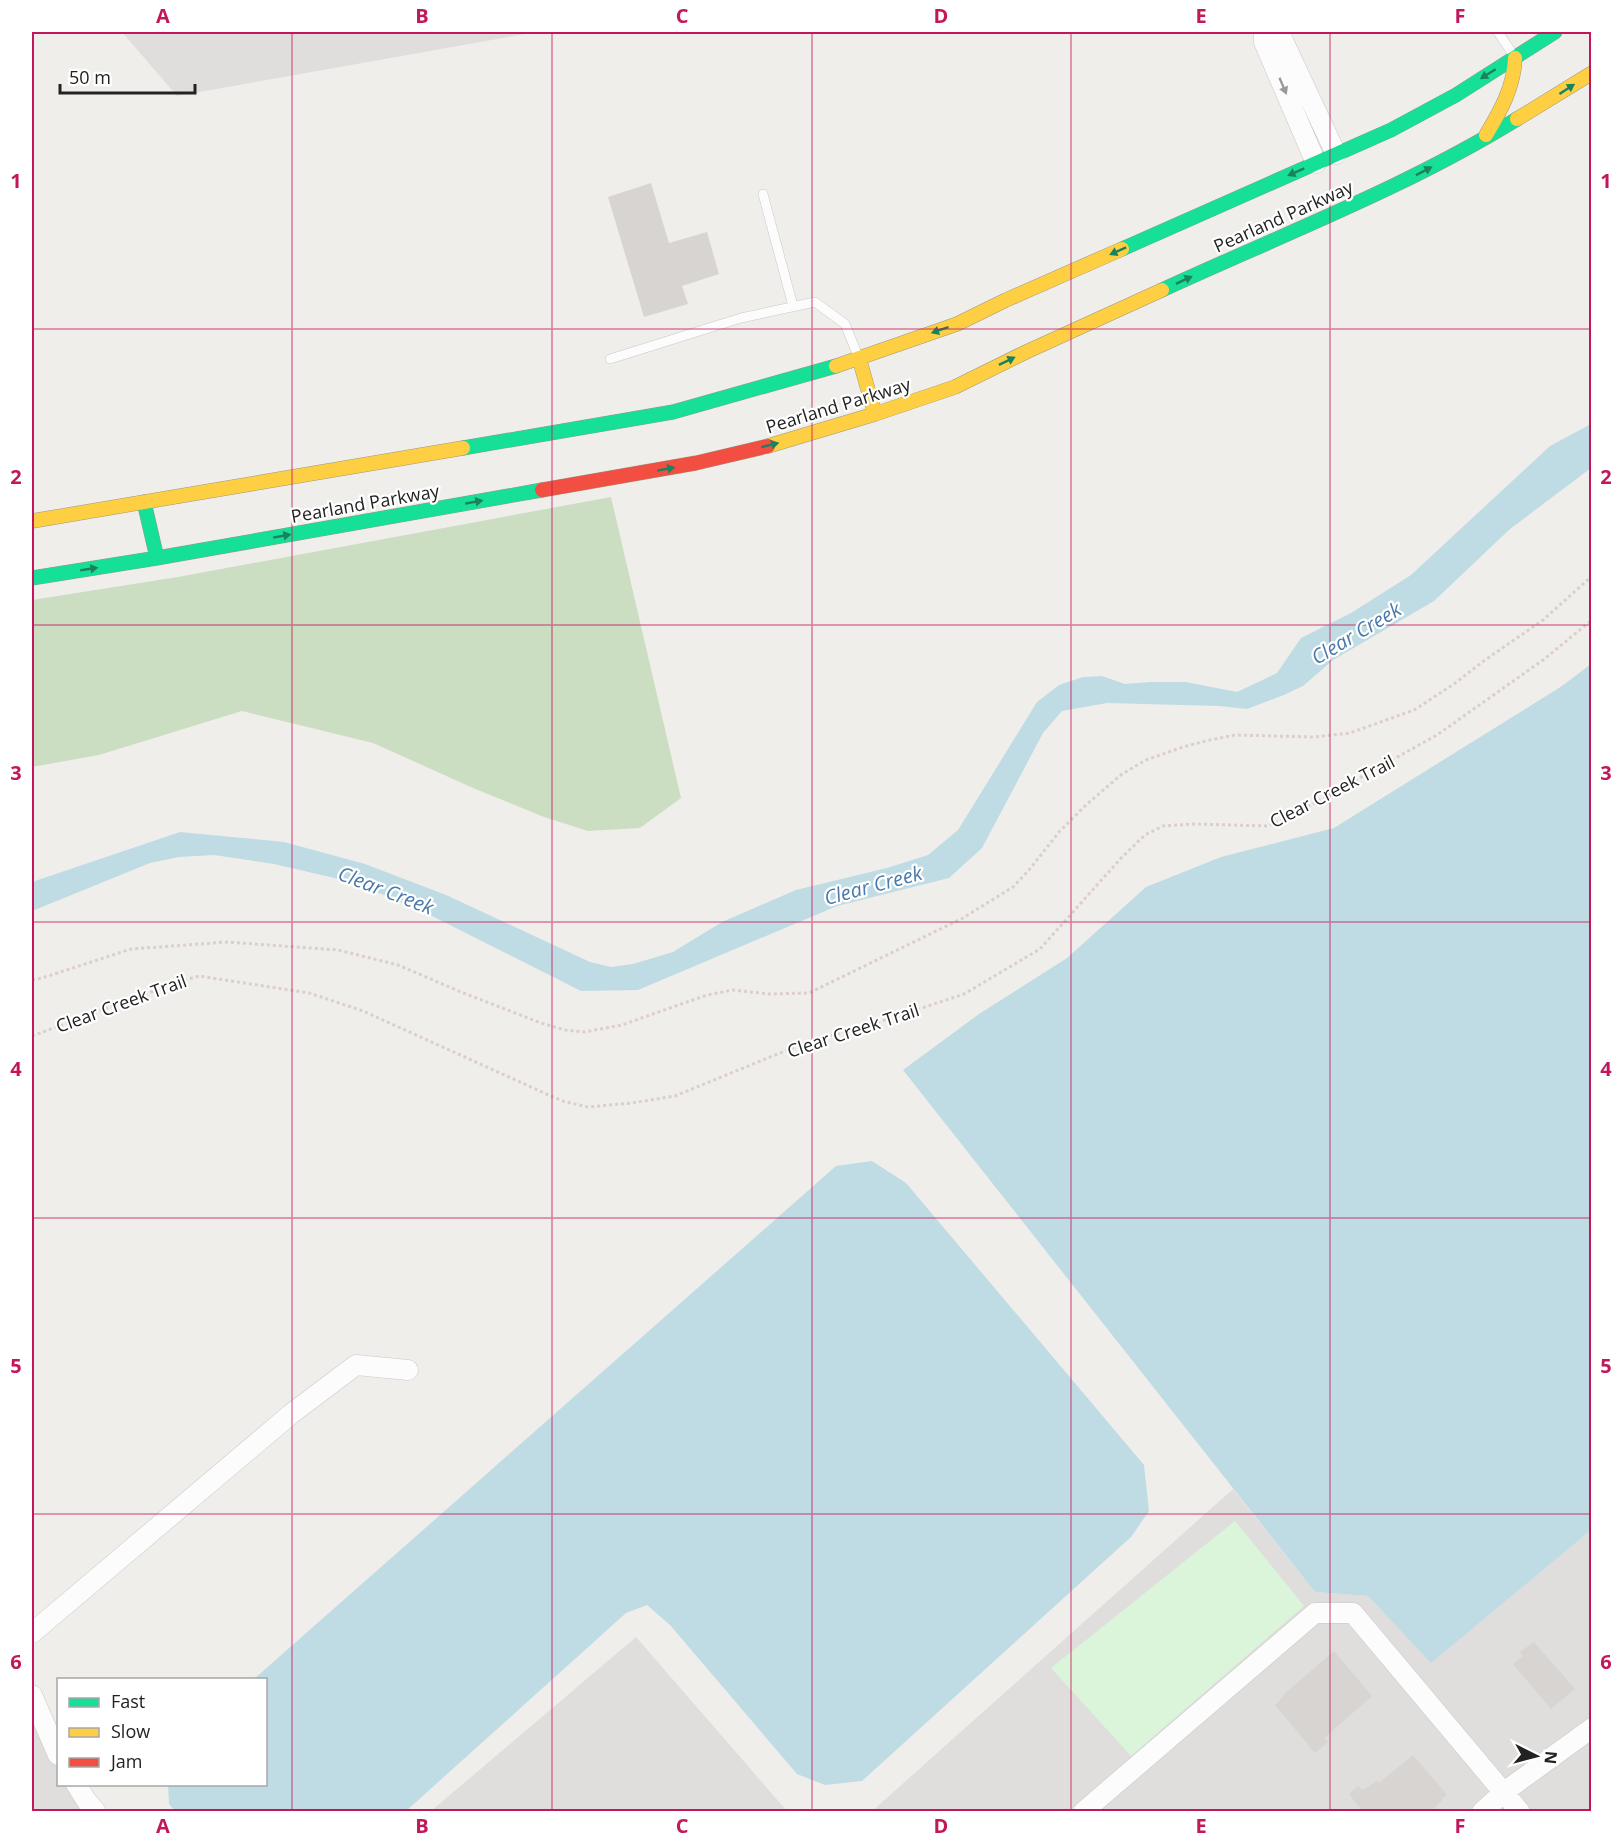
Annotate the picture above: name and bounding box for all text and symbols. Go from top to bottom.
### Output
text: A [156,2,170,29]
text: B [415,2,429,29]
text: C [676,2,689,29]
text: D [934,2,948,29]
text: E [1195,2,1207,29]
text: F [1455,2,1465,29]
scale bar [60,57,195,95]
text: 50 m [69,65,111,89]
one-way arrow [1480,69,1497,80]
one-way arrow [1279,77,1288,95]
one-way arrow [1559,83,1576,94]
one-way arrow [1416,166,1433,175]
text: 1 [10,167,22,194]
text: 1 [1600,167,1612,194]
one-way arrow [1287,168,1305,177]
street label: Pearland Parkway [1210,174,1357,258]
one-way arrow [1108,246,1126,256]
one-way arrow [1175,275,1192,284]
one-way arrow [930,326,948,335]
one-way arrow [998,357,1015,366]
street label: Pearland Parkway [763,371,914,438]
one-way arrow [761,440,779,450]
text: 2 [10,463,22,490]
text: 2 [1600,463,1612,490]
one-way arrow [656,464,675,473]
street label: Pearland Parkway [289,478,442,528]
one-way arrow [464,498,483,507]
one-way arrow [272,532,291,541]
one-way arrow [80,564,99,573]
water label: Clear Creek [1306,595,1407,670]
street label: Clear Creek Trail [1265,749,1399,833]
text: 3 [10,759,22,786]
text: 3 [1600,759,1612,786]
water label: Clear Creek [334,859,439,921]
water label: Clear Creek [821,859,926,911]
street label: Clear Creek Trail [52,968,190,1038]
street label: Clear Creek Trail [784,997,922,1063]
text: 4 [10,1055,22,1082]
text: 4 [1600,1055,1612,1082]
text: 5 [10,1352,22,1379]
text: 5 [1600,1352,1612,1379]
text: 6 [10,1648,22,1675]
text: 6 [1600,1648,1612,1675]
legend [57,1678,267,1786]
text: Fast [111,1689,145,1713]
text: Slow [111,1719,150,1743]
north arrow [1506,1726,1566,1786]
text: Jam [109,1749,143,1773]
text: N [1539,1750,1563,1765]
text: A [156,1812,170,1839]
text: B [415,1812,429,1839]
text: C [676,1812,689,1839]
text: D [934,1812,948,1839]
text: E [1195,1812,1207,1839]
text: F [1455,1812,1465,1839]

